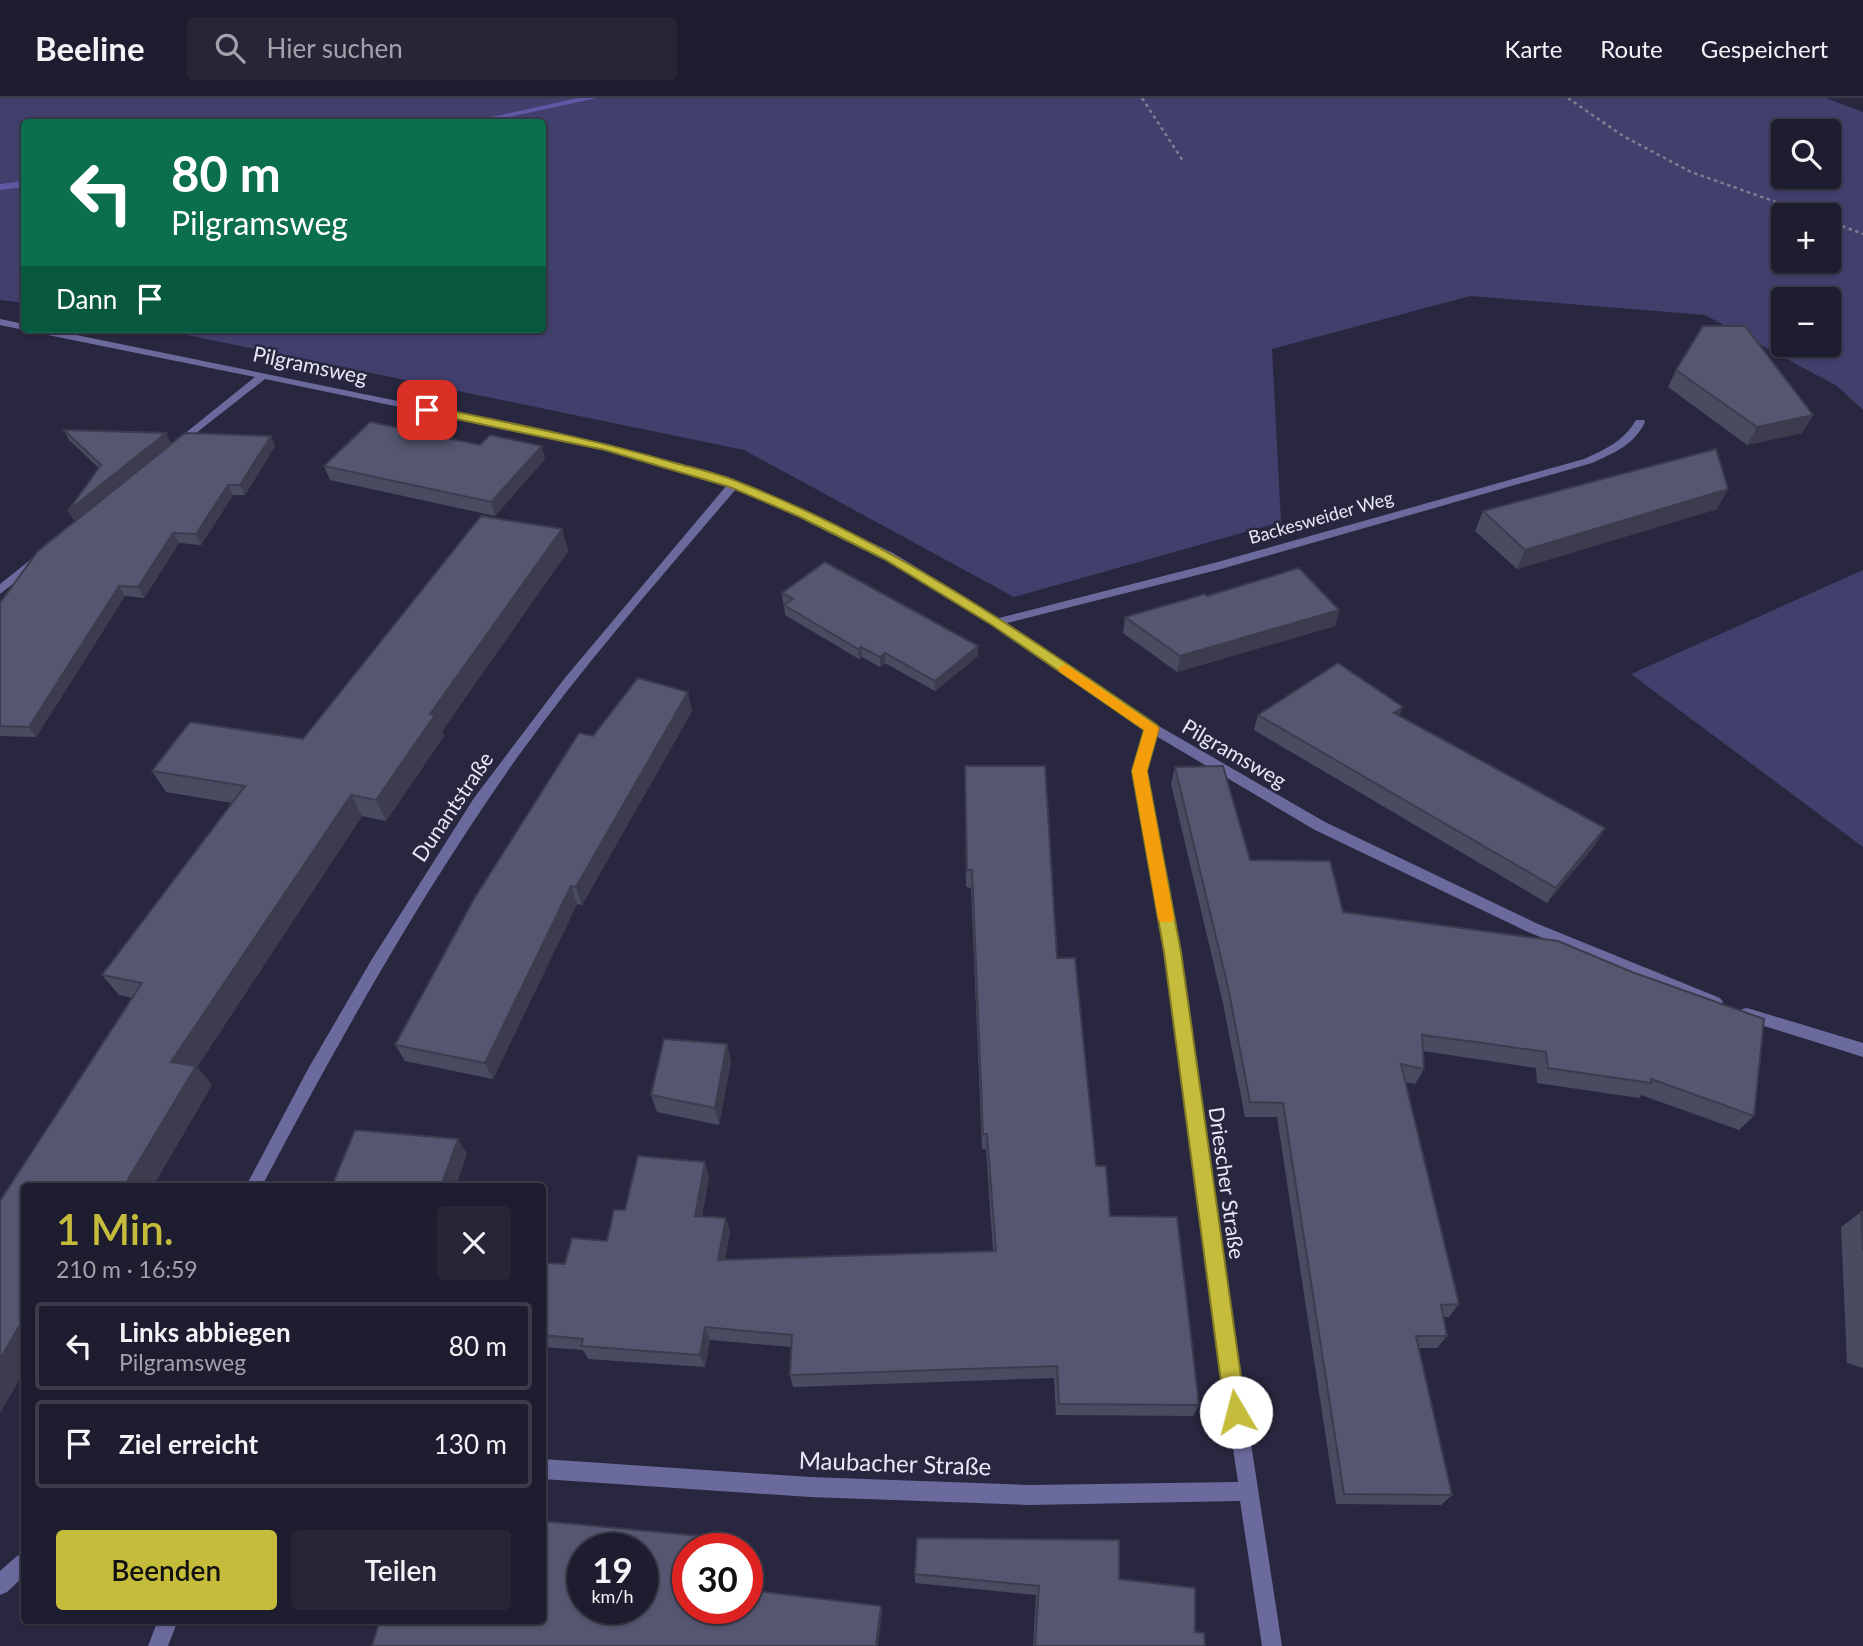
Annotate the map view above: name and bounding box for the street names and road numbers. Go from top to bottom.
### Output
street label: Pilgramsweg [251,340,370,389]
street label: Backesweider Weg [1246,486,1396,548]
street label: Pilgramsweg [1178,713,1291,793]
street label: Dunantstraße [406,747,498,866]
street label: Driescher Straße [1204,1105,1251,1261]
street label: Maubacher Straße [798,1445,992,1480]

